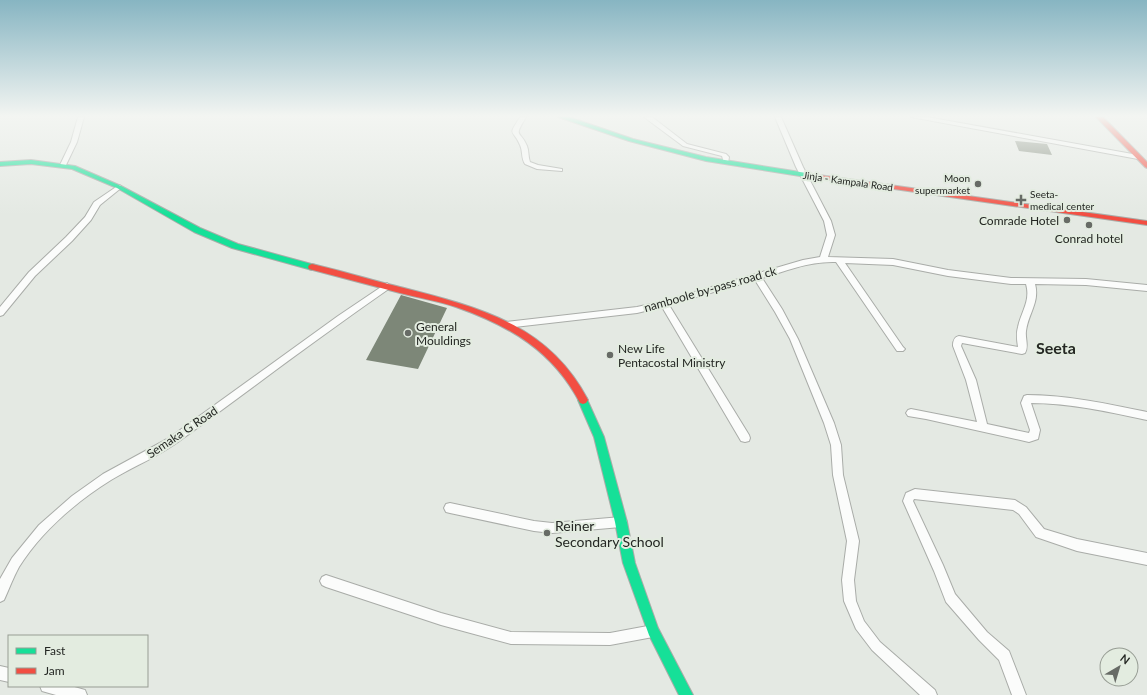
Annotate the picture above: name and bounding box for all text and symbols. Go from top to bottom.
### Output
street label: Jinja - Kampala Road [802,169,894,193]
place label: Moon supermarket [915,172,970,196]
marker: Moon supermarket [973,179,983,189]
place label: Seeta- medical center [1030,188,1094,212]
marker: Seeta- medical center [1015,194,1027,206]
place label: Comrade Hotel [979,213,1059,228]
marker: Comrade Hotel [1062,215,1072,225]
marker: Conrad hotel [1084,220,1094,230]
place label: Conrad hotel [1055,231,1123,246]
street label: namboole by-pass road ck [642,263,779,315]
place label: General Mouldings [416,319,471,348]
marker: General Mouldings [403,328,413,338]
district label: Seeta [1036,338,1076,357]
place label: New Life Pentacostal Ministry [618,341,726,370]
marker: New Life Pentacostal Ministry [605,350,615,360]
street label: Semaka G Road [144,403,220,461]
place label: Reiner Secondary School [555,517,664,550]
marker: Reiner Secondary School [542,528,552,538]
legend [8,635,148,687]
text: Fast [44,643,66,658]
north arrow [1099,647,1139,687]
text: N [1118,651,1133,666]
text: Jam [44,663,65,678]

